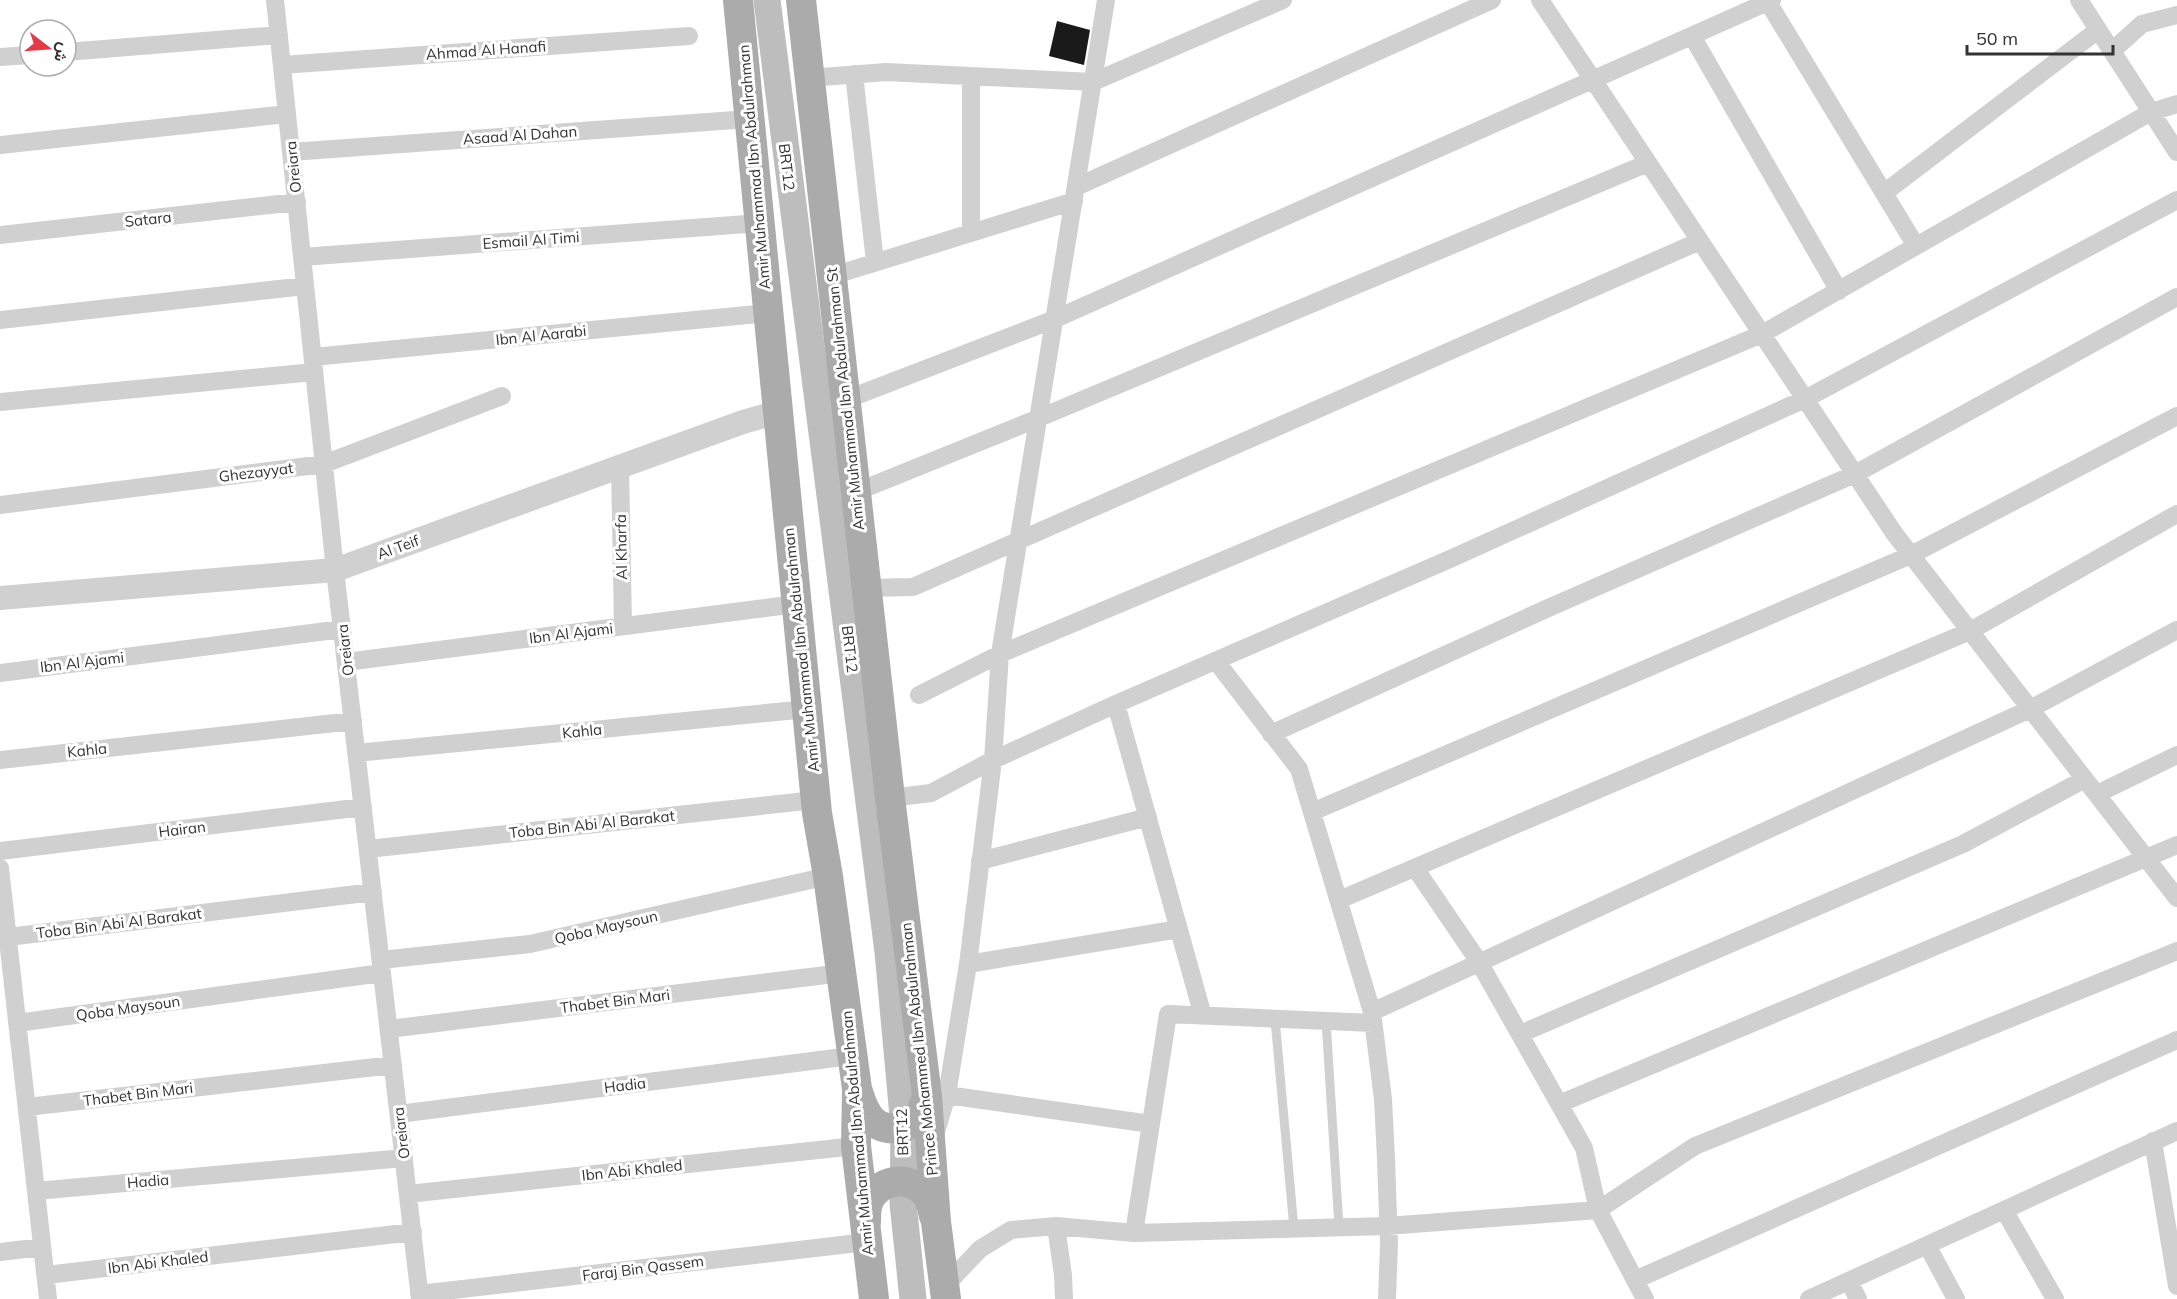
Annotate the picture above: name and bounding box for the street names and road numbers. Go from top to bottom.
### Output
street label: Ahmad Al Hanafi [425,36,547,64]
street label: Amir Muhammad Ibn Abdulrahman [734,44,774,290]
street label: Asaad Al Dahan [462,122,578,148]
street label: Oreiara [281,140,305,194]
street label: BRT12 [775,142,799,192]
street label: Satara [124,207,172,231]
street label: Esmail Al Timi [482,227,580,253]
street label: Amir Muhammad Ibn Abdulrahman St [822,267,868,531]
street label: Ibn Al Aarabi [495,321,587,349]
street label: Ghezayyat [218,458,294,486]
street label: Al Kharfa [611,514,631,580]
street label: Amir Muhammad Ibn Abdulrahman [779,527,823,773]
street label: Al Teif [374,530,422,563]
street label: Ibn Al Ajami [528,618,614,648]
street label: Oreiara [332,623,358,677]
street label: BRT12 [838,624,862,674]
street label: Ibn Al Ajami [39,647,125,677]
street label: Kahla [561,719,603,743]
street label: Kahla [66,738,108,762]
street label: Toba Bin Abi Al Barakat [508,806,676,842]
street label: Hairan [157,817,207,841]
street label: Toba Bin Abi Al Barakat [35,903,203,943]
street label: Qoba Maysoun [553,906,659,948]
street label: Prince Mohammed Ibn Abdulrahman [896,922,942,1176]
street label: Thabet Bin Mari [559,985,671,1017]
street label: Qoba Maysoun [75,991,181,1025]
street label: Amir Muhammad Ibn Abdulrahman [837,1010,877,1256]
street label: Hadia [603,1073,647,1097]
street label: Thabet Bin Mari [82,1078,194,1110]
street label: Oreiara [388,1106,414,1160]
street label: BRT12 [892,1108,912,1156]
street label: Ibn Abi Khaled [581,1155,683,1185]
street label: Hadia [126,1170,170,1192]
street label: Ibn Abi Khaled [107,1246,209,1278]
street label: Faraj Bin Qassem [581,1251,705,1285]

